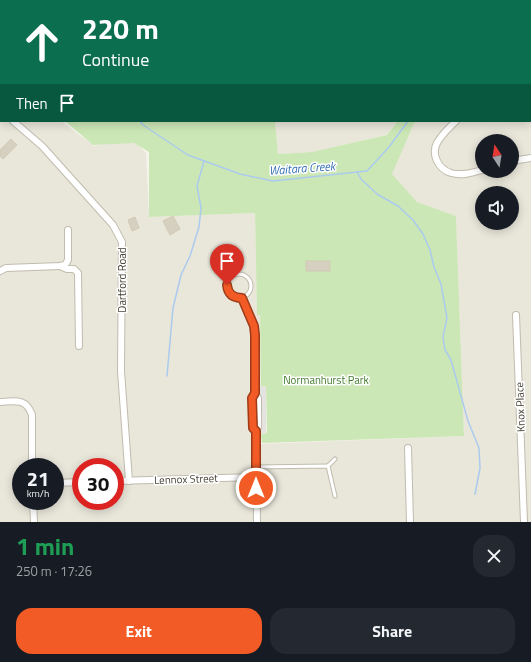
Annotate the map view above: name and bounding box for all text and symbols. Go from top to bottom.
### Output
text: 220 m [82,7,159,50]
icon: ahead [16,16,68,68]
text: Continue [82,46,149,73]
text: Then [16,92,48,115]
icon: arrive [56,92,78,114]
north arrow [475,134,519,178]
map controls [475,134,519,230]
water label: Waitara Creek [268,156,337,180]
button: sound [475,186,519,230]
pin [210,244,244,285]
street label: Dartford Road [114,247,130,313]
icon: arrive [216,250,238,272]
park label: Normanhurst Park [283,372,370,388]
street label: Knox Place [511,381,529,432]
speed limit sign: 30 [72,458,124,510]
text: 21 [27,463,49,494]
position arrow [235,467,277,509]
street label: Lennox Street [154,470,218,488]
text: km/h [27,486,49,501]
text: 1 min [16,528,74,564]
button: close [473,535,515,577]
text: 250 m · 17:26 [16,561,92,581]
button: Exit [16,608,262,654]
button: Share [270,608,515,654]

